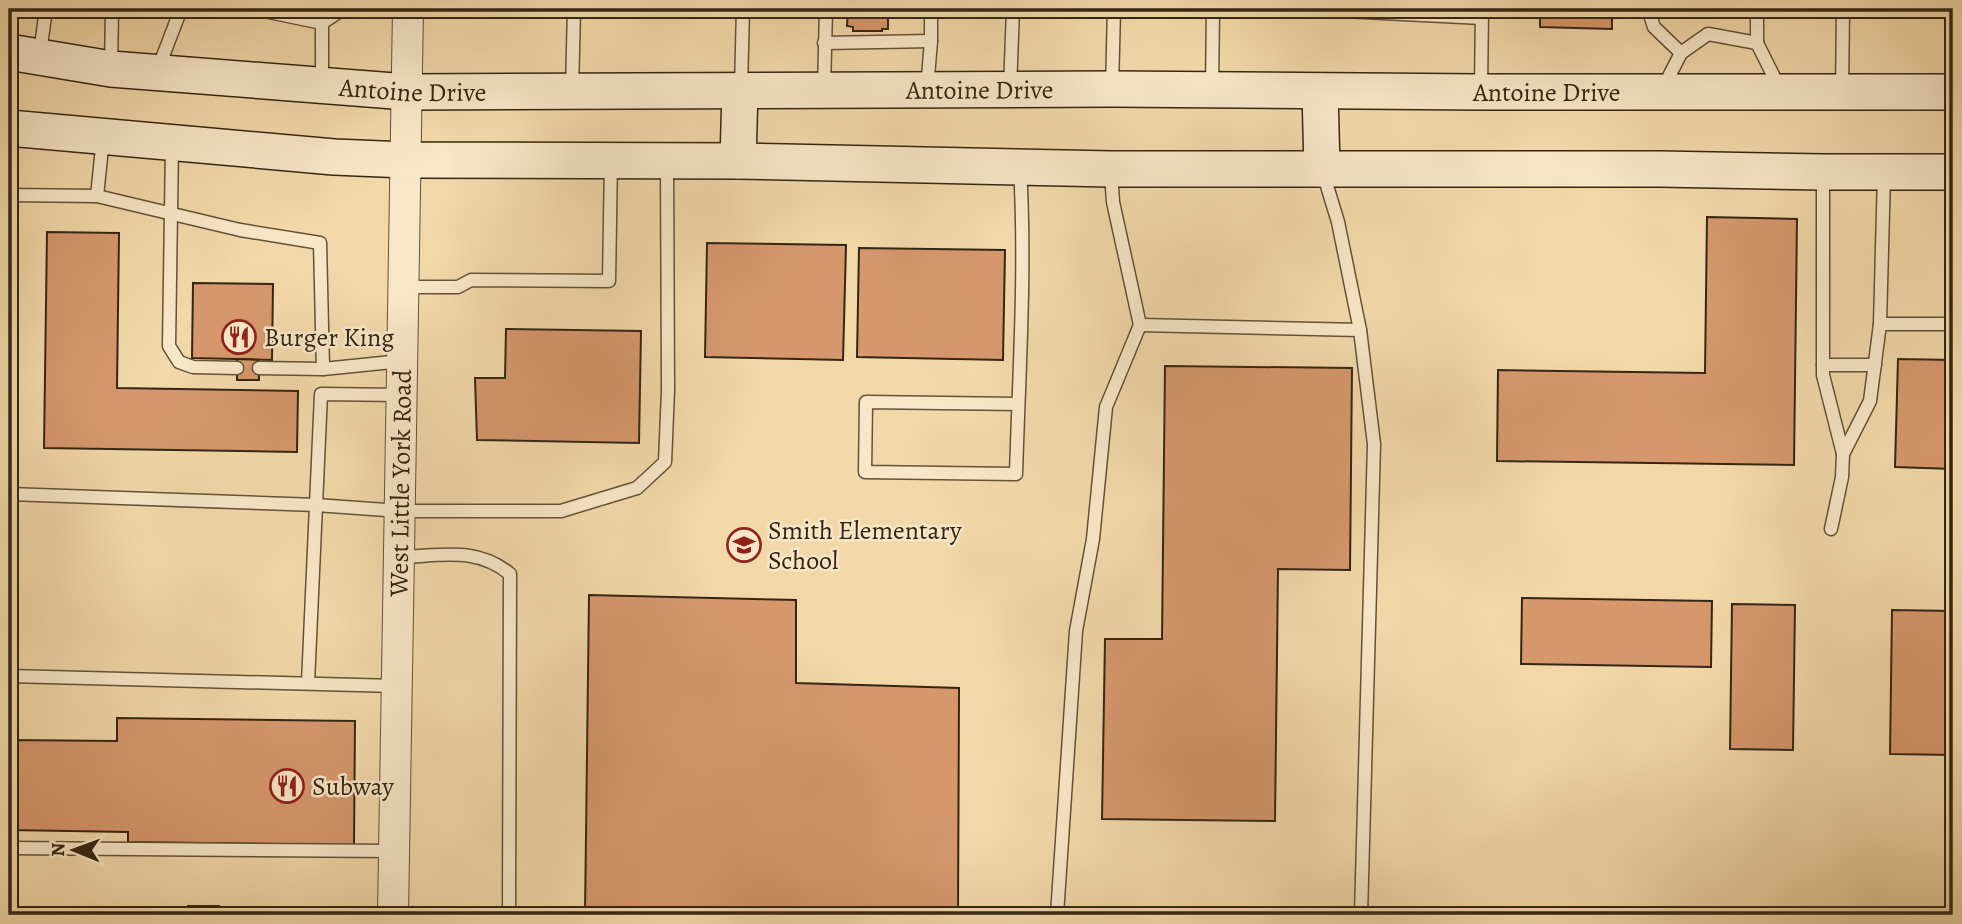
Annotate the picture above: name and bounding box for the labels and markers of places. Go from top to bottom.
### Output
restaurant icon: Burger King [220,318,258,356]
place label: Burger King [264,320,394,355]
place label: Smith Elementary School [768,513,962,578]
school or university icon: Smith Elementary School [725,526,763,564]
restaurant icon: Subway [268,767,306,805]
place label: Subway [312,769,394,804]

